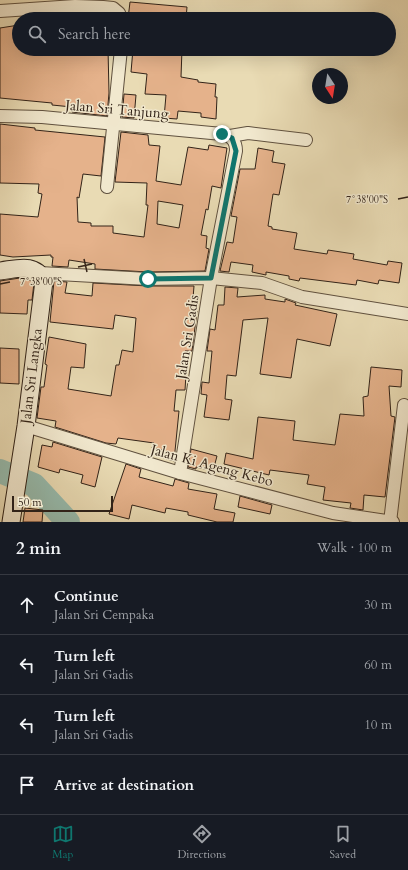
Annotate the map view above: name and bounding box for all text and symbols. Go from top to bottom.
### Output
search box [12,12,396,56]
icon: search [26,23,48,45]
text: Search here [58,24,131,44]
north arrow [312,68,348,104]
street label: Jalan Sri Tanjung [63,95,170,123]
route end [213,125,231,143]
text: 7°38'00"S [346,193,388,207]
route start [139,270,157,288]
text: 7°38'00"S [20,275,62,289]
street label: Jalan Sri Gadis [171,293,204,383]
street label: Jalan Sri Langka [16,327,47,427]
street label: Jalan Ki Ageng Kebo [147,440,276,491]
scale bar [12,494,113,513]
text: 50 m [18,495,42,510]
text: 2 min [16,537,61,560]
text: Walk · 100 m [317,539,392,557]
text: Continue [54,586,119,606]
icon: ahead [16,594,38,616]
text: 30 m [364,596,392,614]
text: Jalan Sri Cempaka [54,606,154,624]
text: Turn left [54,646,115,666]
icon: left [16,654,38,676]
text: 60 m [364,656,392,674]
text: Jalan Sri Gadis [54,666,133,684]
text: Turn left [54,706,115,726]
icon: left [16,714,38,736]
text: 10 m [364,716,392,734]
text: Jalan Sri Gadis [54,726,133,744]
icon: arrive [16,774,38,796]
text: Arrive at destination [54,775,194,795]
tab: Map [52,823,74,862]
tab: Directions [177,823,226,862]
tab: Saved [330,823,356,862]

